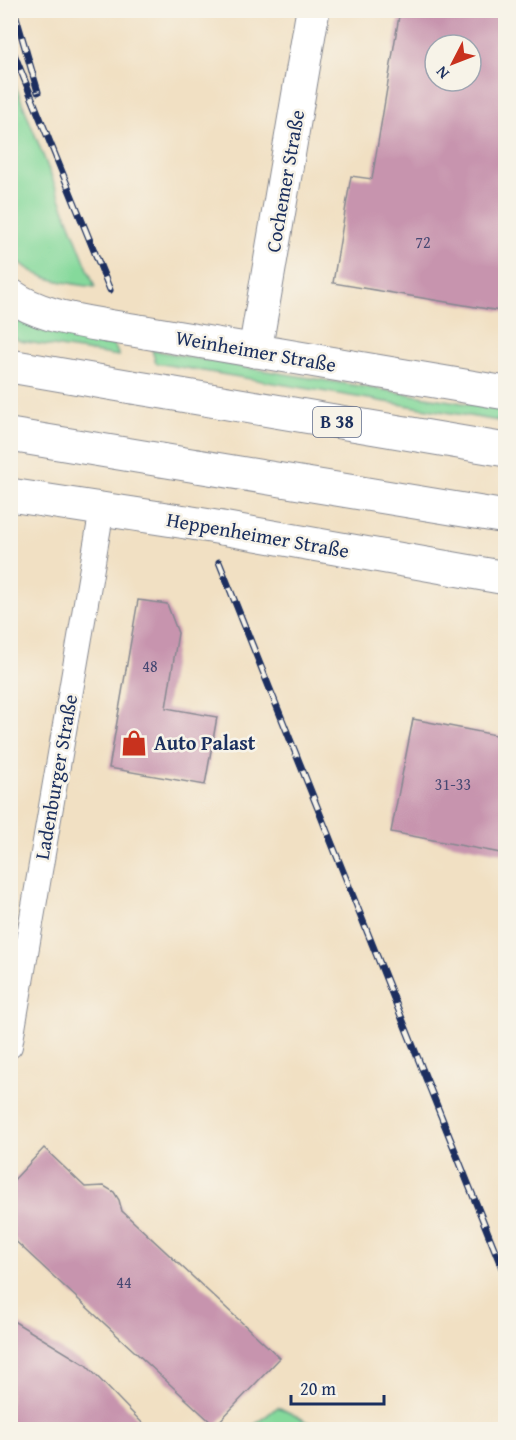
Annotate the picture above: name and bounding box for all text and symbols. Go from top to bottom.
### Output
north arrow [423,33,483,93]
text: N [429,61,454,85]
street label: Cochemer Straße [258,107,311,254]
house number: 72 [415,230,431,254]
street label: Weinheimer Straße [174,322,339,379]
road number: B 38 [313,407,361,437]
street label: Heppenheimer Straße [165,504,352,565]
house number: 48 [142,654,158,678]
street label: Ladenburger Straße [27,692,84,862]
shop icon: Auto Palast [119,728,149,758]
place label: Auto Palast [154,728,256,757]
house number: 31-33 [435,772,471,796]
house number: 44 [116,1270,132,1294]
scale bar [291,1368,384,1406]
text: 20 m [300,1375,336,1402]

